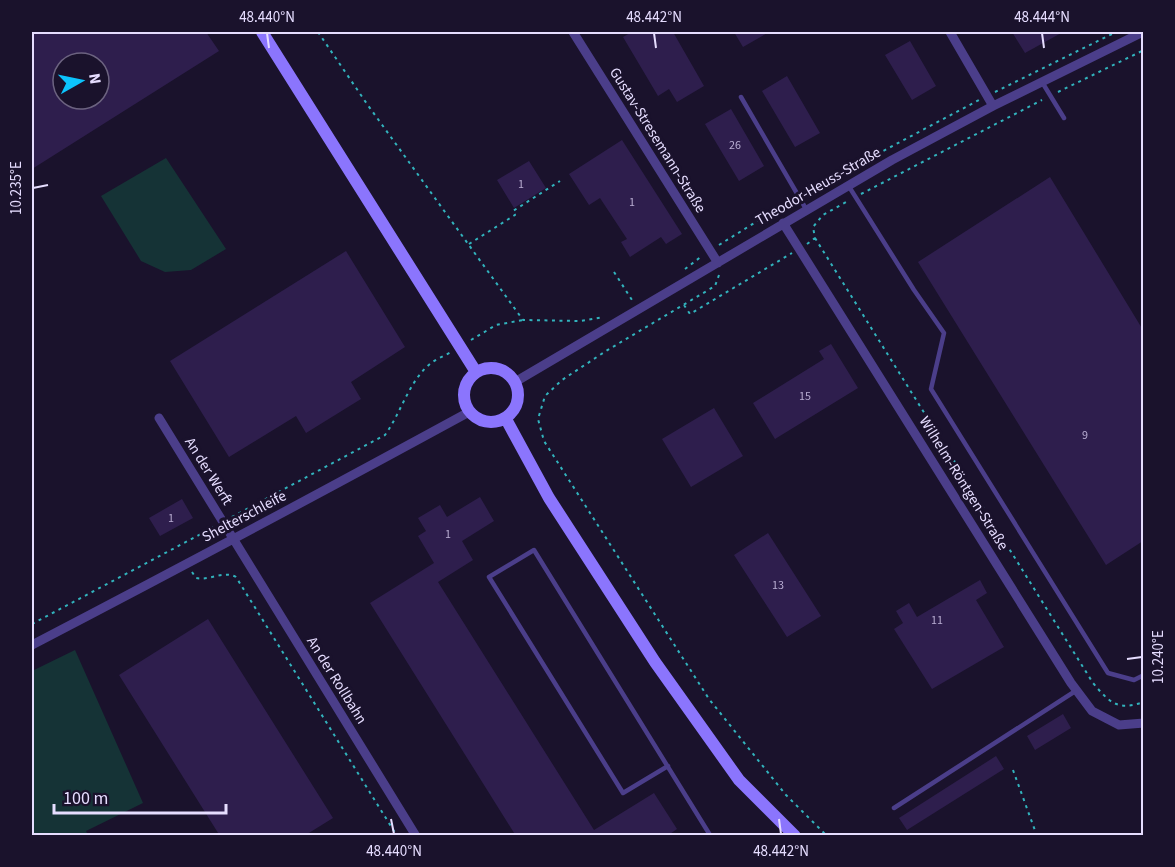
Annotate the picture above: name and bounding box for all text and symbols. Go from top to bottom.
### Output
text: 48.440°N [239,7,295,28]
text: 48.442°N [626,7,682,28]
text: 48.444°N [1014,7,1070,28]
north arrow [51,51,111,111]
street label: Gustav-Stresemann-Straße [604,63,711,217]
text: N [83,72,107,86]
house number: 26 [729,137,741,154]
street label: Theodor-Heuss-Straße [752,142,885,231]
text: 10.235°E [6,161,27,215]
house number: 1 [518,176,524,193]
house number: 1 [629,194,635,211]
house number: 15 [799,388,811,405]
street label: Wilhelm-Röntgen-Straße [914,412,1013,554]
house number: 9 [1082,427,1088,444]
street label: An der Werft [179,433,238,509]
street label: Shelterschleife [198,485,290,547]
house number: 1 [168,510,174,527]
house number: 1 [445,526,451,543]
house number: 13 [772,577,784,594]
house number: 11 [931,612,943,629]
text: 10.240°E [1148,630,1169,684]
street label: An der Rollbahn [301,633,372,728]
scale bar [54,777,226,815]
text: 100 m [63,786,108,811]
text: 48.440°N [366,841,422,862]
text: 48.442°N [753,841,809,862]

